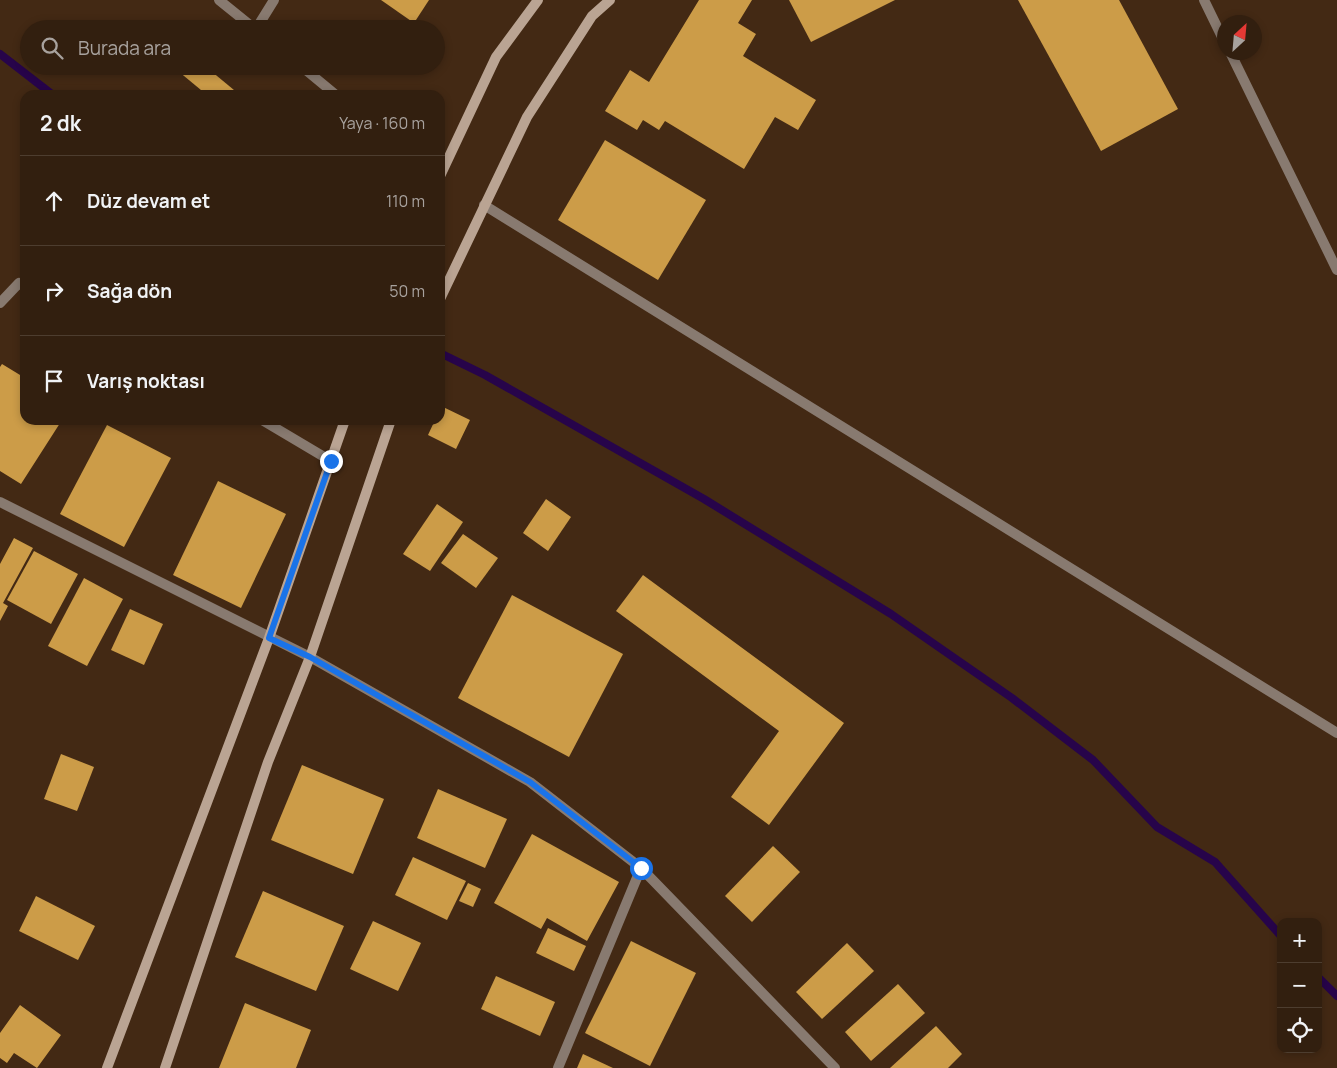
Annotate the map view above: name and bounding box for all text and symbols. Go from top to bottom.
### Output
north arrow [1217,15,1262,60]
search box [20,20,445,75]
icon: search [38,34,66,62]
text: Burada ara [78,35,171,61]
text: 2 dk [40,109,81,137]
text: Yaya · 160 m [339,112,425,134]
icon: ahead [40,187,68,215]
text: Düz devam et [87,188,210,214]
text: 110 m [386,190,425,212]
icon: right [40,277,68,305]
text: Sağa dön [87,278,172,304]
text: 50 m [389,280,425,302]
icon: arrive [40,367,68,395]
text: Varış noktası [87,368,205,394]
route end [320,450,343,473]
route start [630,857,653,880]
map controls [1277,918,1322,1053]
button: + [1277,918,1322,963]
button: − [1277,963,1322,1008]
button: locate [1277,1008,1322,1053]

